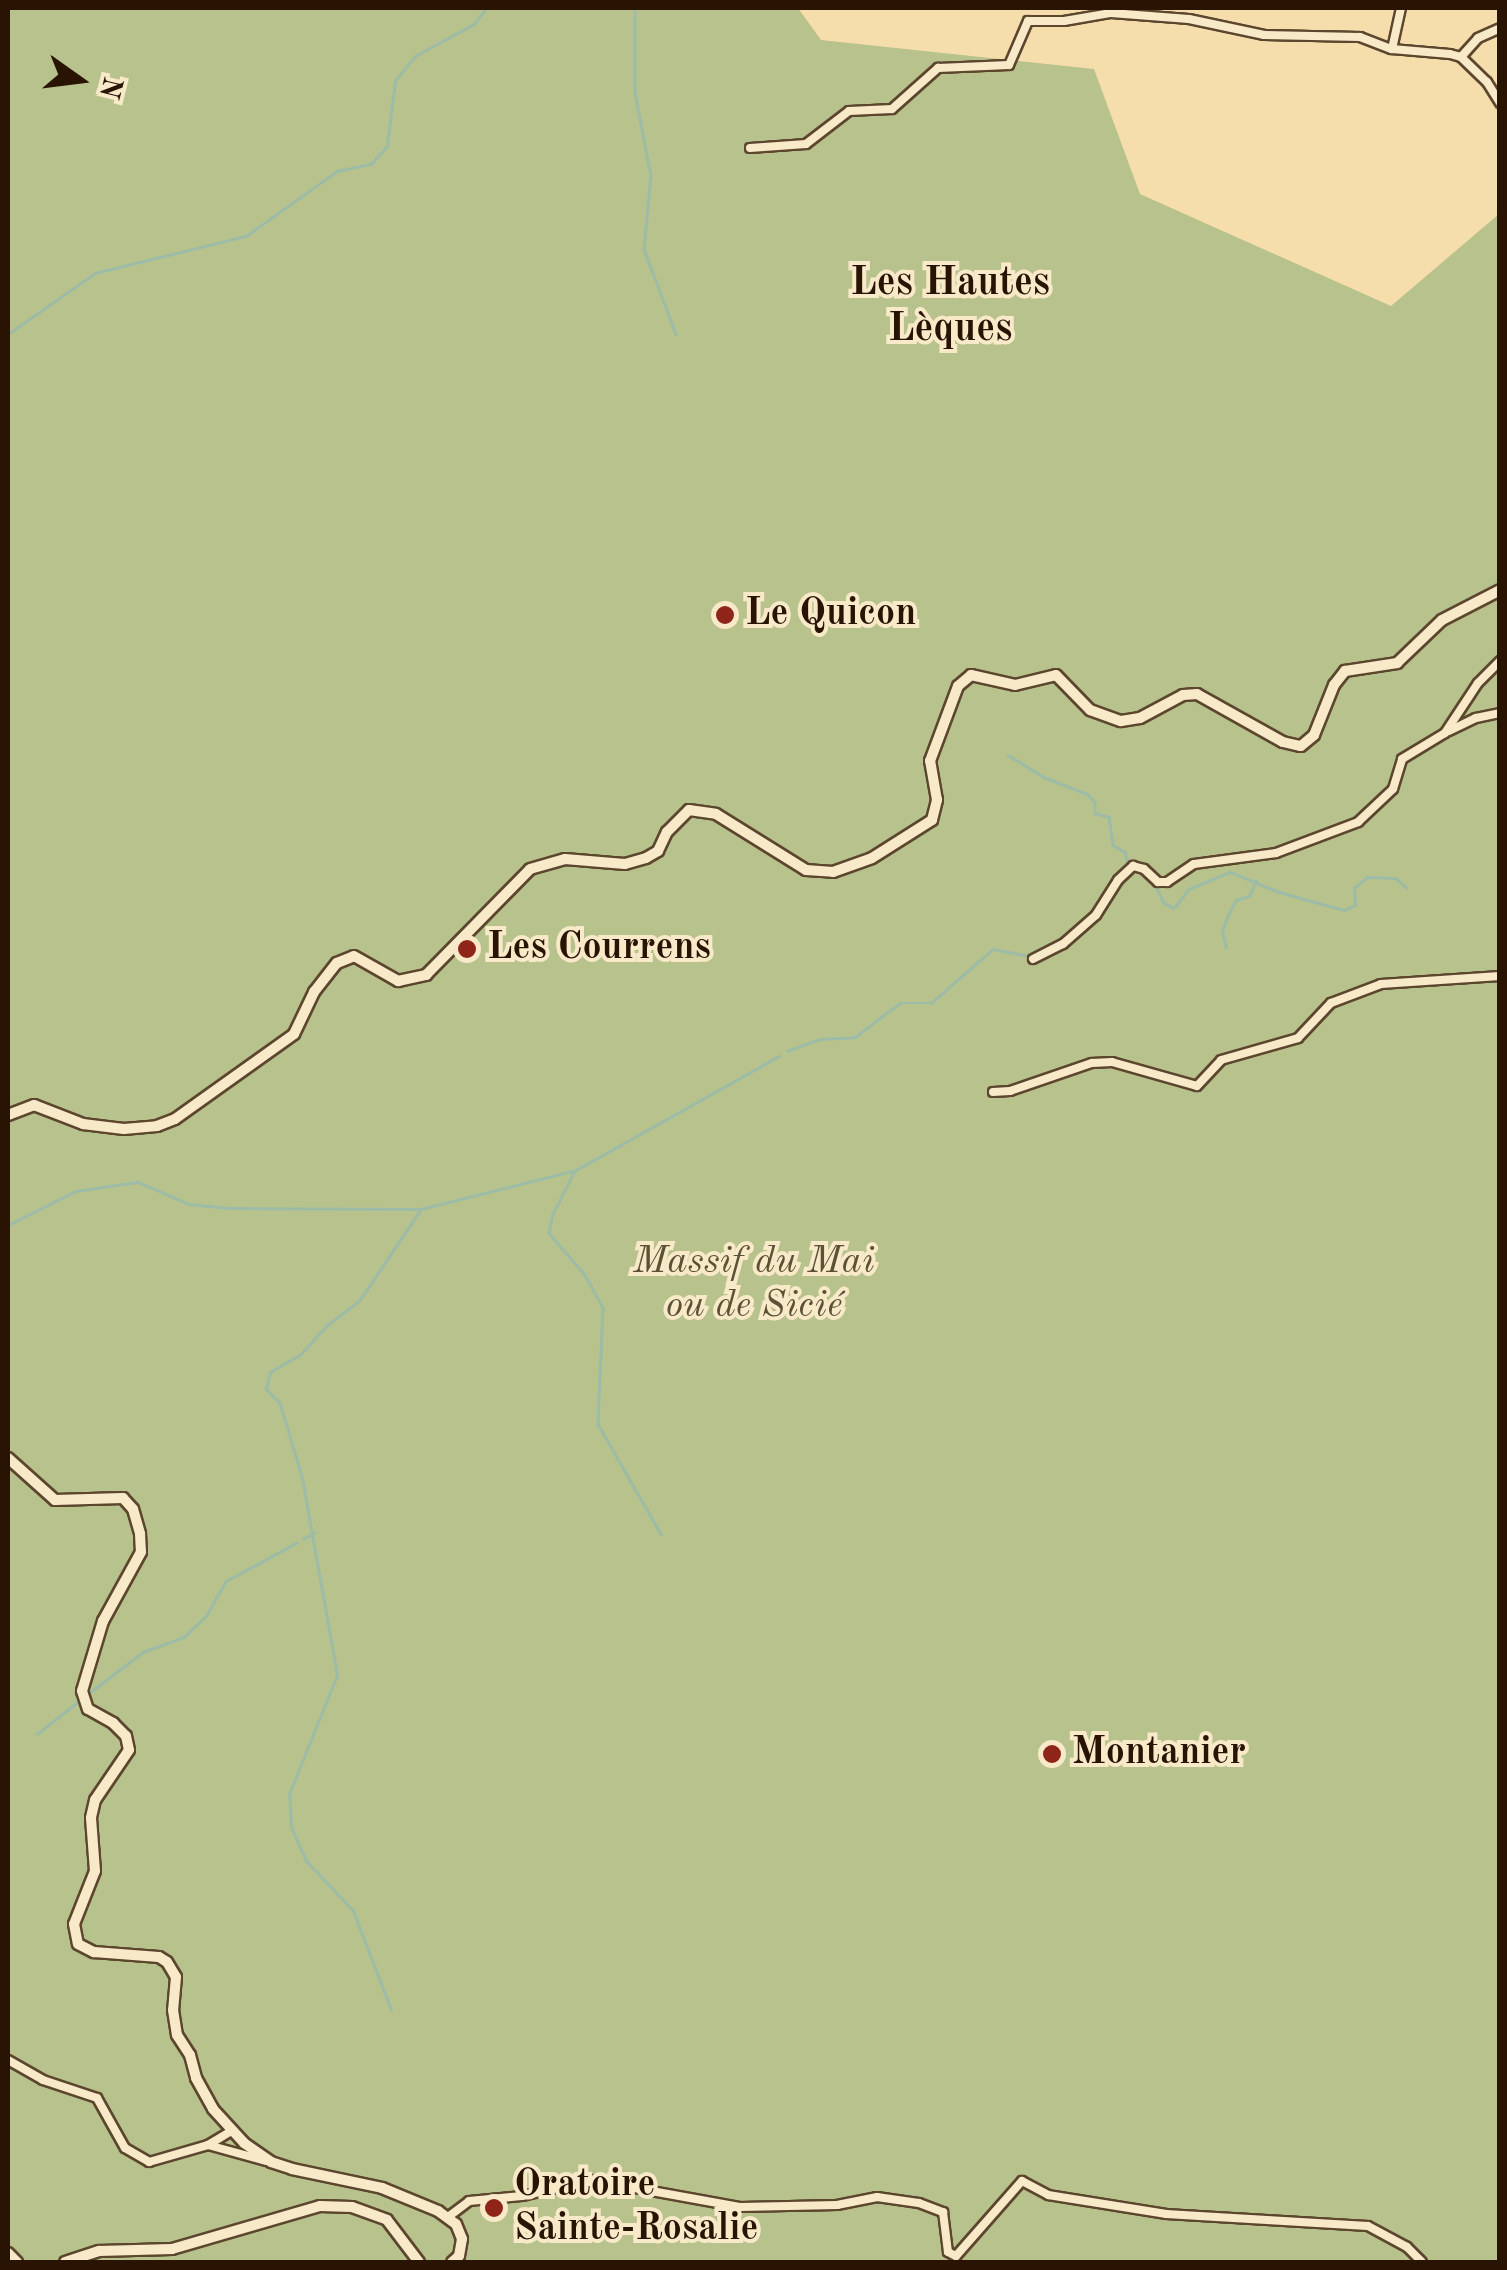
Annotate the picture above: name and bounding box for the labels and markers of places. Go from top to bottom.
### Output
place label: Le Quicon [745,592,916,638]
marker: Le Quicon [714,604,736,626]
place label: Les Courrens [487,926,711,972]
marker: Les Courrens [456,938,478,960]
place label: Montanier [1072,1731,1246,1777]
marker: Montanier [1041,1743,1063,1765]
place label: Oratoire Sainte-Rosalie [514,2163,758,2252]
marker: Oratoire Sainte-Rosalie [483,2197,505,2219]

